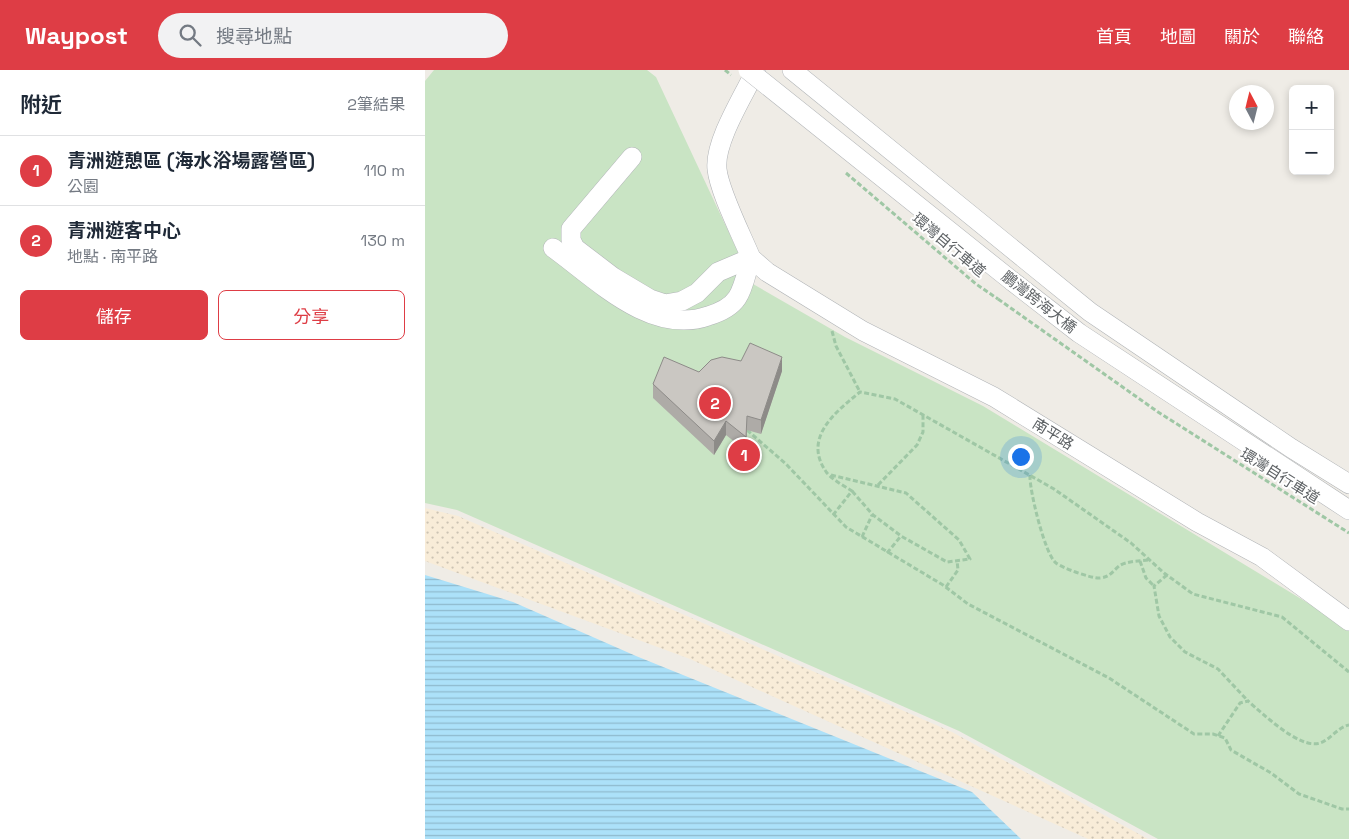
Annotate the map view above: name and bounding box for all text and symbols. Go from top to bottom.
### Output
search box [158,13,508,58]
text: Waypost [25,20,128,51]
icon: search [176,21,204,49]
text: 搜尋地點 [216,24,292,49]
text: 首頁 [1096,25,1132,48]
text: 地圖 [1160,25,1196,48]
text: 關於 [1224,25,1260,48]
text: 聯絡 [1288,25,1324,48]
north arrow [1229,85,1274,130]
map controls [1289,85,1334,175]
button: + [1289,85,1334,130]
text: 附近 [20,91,62,118]
text: 2筆結果 [347,94,405,115]
button: − [1289,130,1334,175]
text: 青洲遊憩區 (海水浴場露營區) [67,148,315,173]
text: 1 [32,160,40,181]
text: 110 m [363,160,405,181]
text: 公園 [67,176,99,197]
street label: 環灣自行車道 [909,208,990,281]
text: 青洲遊客中心 [67,218,181,243]
text: 2 [31,230,41,251]
text: 130 m [361,230,405,251]
text: 地點 · 南平路 [67,246,158,267]
street label: 鵬灣跨海大橋 [998,266,1081,337]
button: 儲存 [20,290,208,340]
button: 分享 [218,290,405,340]
pin: 2 [699,384,731,422]
street label: 南平路 [1029,414,1077,454]
pin: 1 [728,436,760,474]
your location [1008,444,1034,470]
street label: 環灣自行車道 [1237,444,1323,507]

